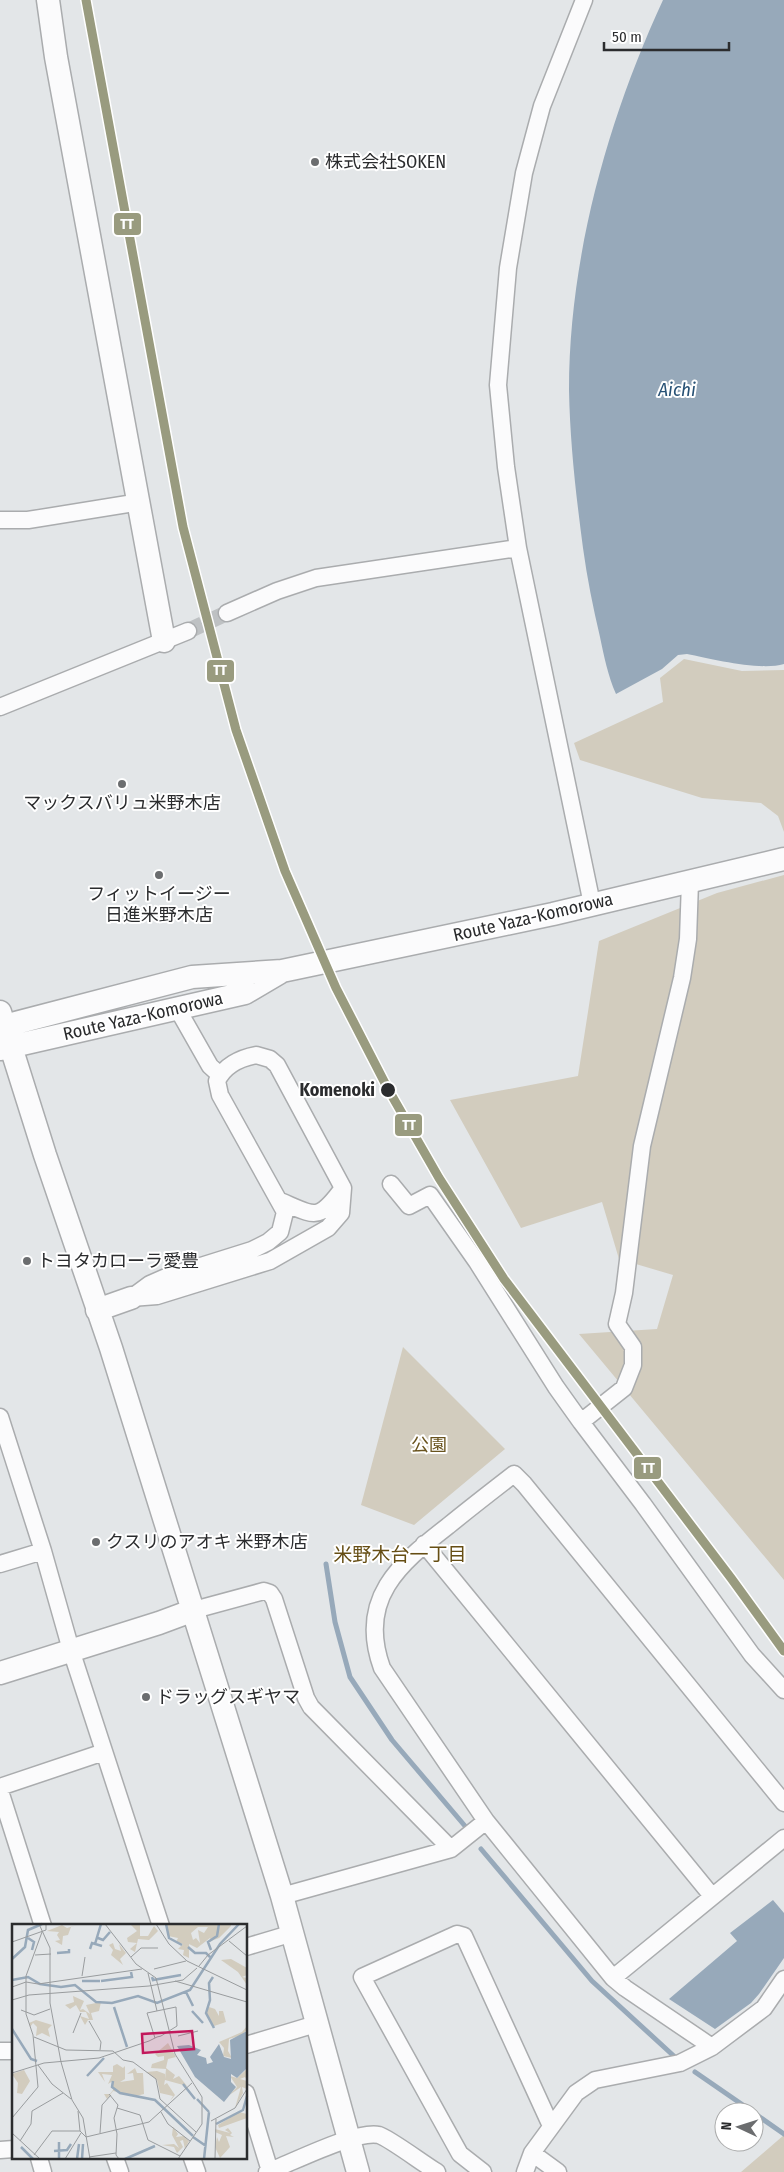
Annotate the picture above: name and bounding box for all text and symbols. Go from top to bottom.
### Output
scale bar [604,20,729,52]
text: 50 m [612,28,642,46]
place label: 株式会社SOKEN [325,151,446,173]
marker: 株式会社SOKEN [309,156,321,168]
line badge: TT [113,212,142,236]
text: TT [120,216,134,233]
water label: Aichi [657,378,696,401]
line badge: TT [206,659,235,683]
text: TT [213,662,227,679]
marker: マックスバリュ米野木店 [116,778,128,790]
place label: マックスバリュ米野木店 [23,792,221,814]
marker: フィットイージー 日進米野木店 [153,869,165,881]
place label: フィットイージー 日進米野木店 [87,883,231,926]
street label: Route Yaza-Komorowa [451,888,615,946]
street label: Route Yaza-Komorowa [61,987,225,1045]
place label: Komenoki [300,1079,375,1101]
marker: Komenoki [379,1081,397,1099]
line badge: TT [394,1113,423,1137]
text: TT [402,1117,416,1134]
place label: トヨタカローラ愛豊 [37,1250,199,1272]
marker: トヨタカローラ愛豊 [21,1255,33,1267]
park label: 公園 [411,1434,447,1456]
line badge: TT [633,1456,662,1480]
text: TT [641,1460,655,1477]
place label: クスリのアオキ 米野木店 [106,1531,308,1553]
marker: クスリのアオキ 米野木店 [90,1536,102,1548]
district label: 米野木台一丁目 [333,1543,467,1566]
place label: ドラッグスギヤマ [156,1686,300,1708]
marker: ドラッグスギヤマ [140,1691,152,1703]
inset map [12,1924,248,2160]
north arrow [714,2102,764,2152]
text: N [718,2121,735,2131]

